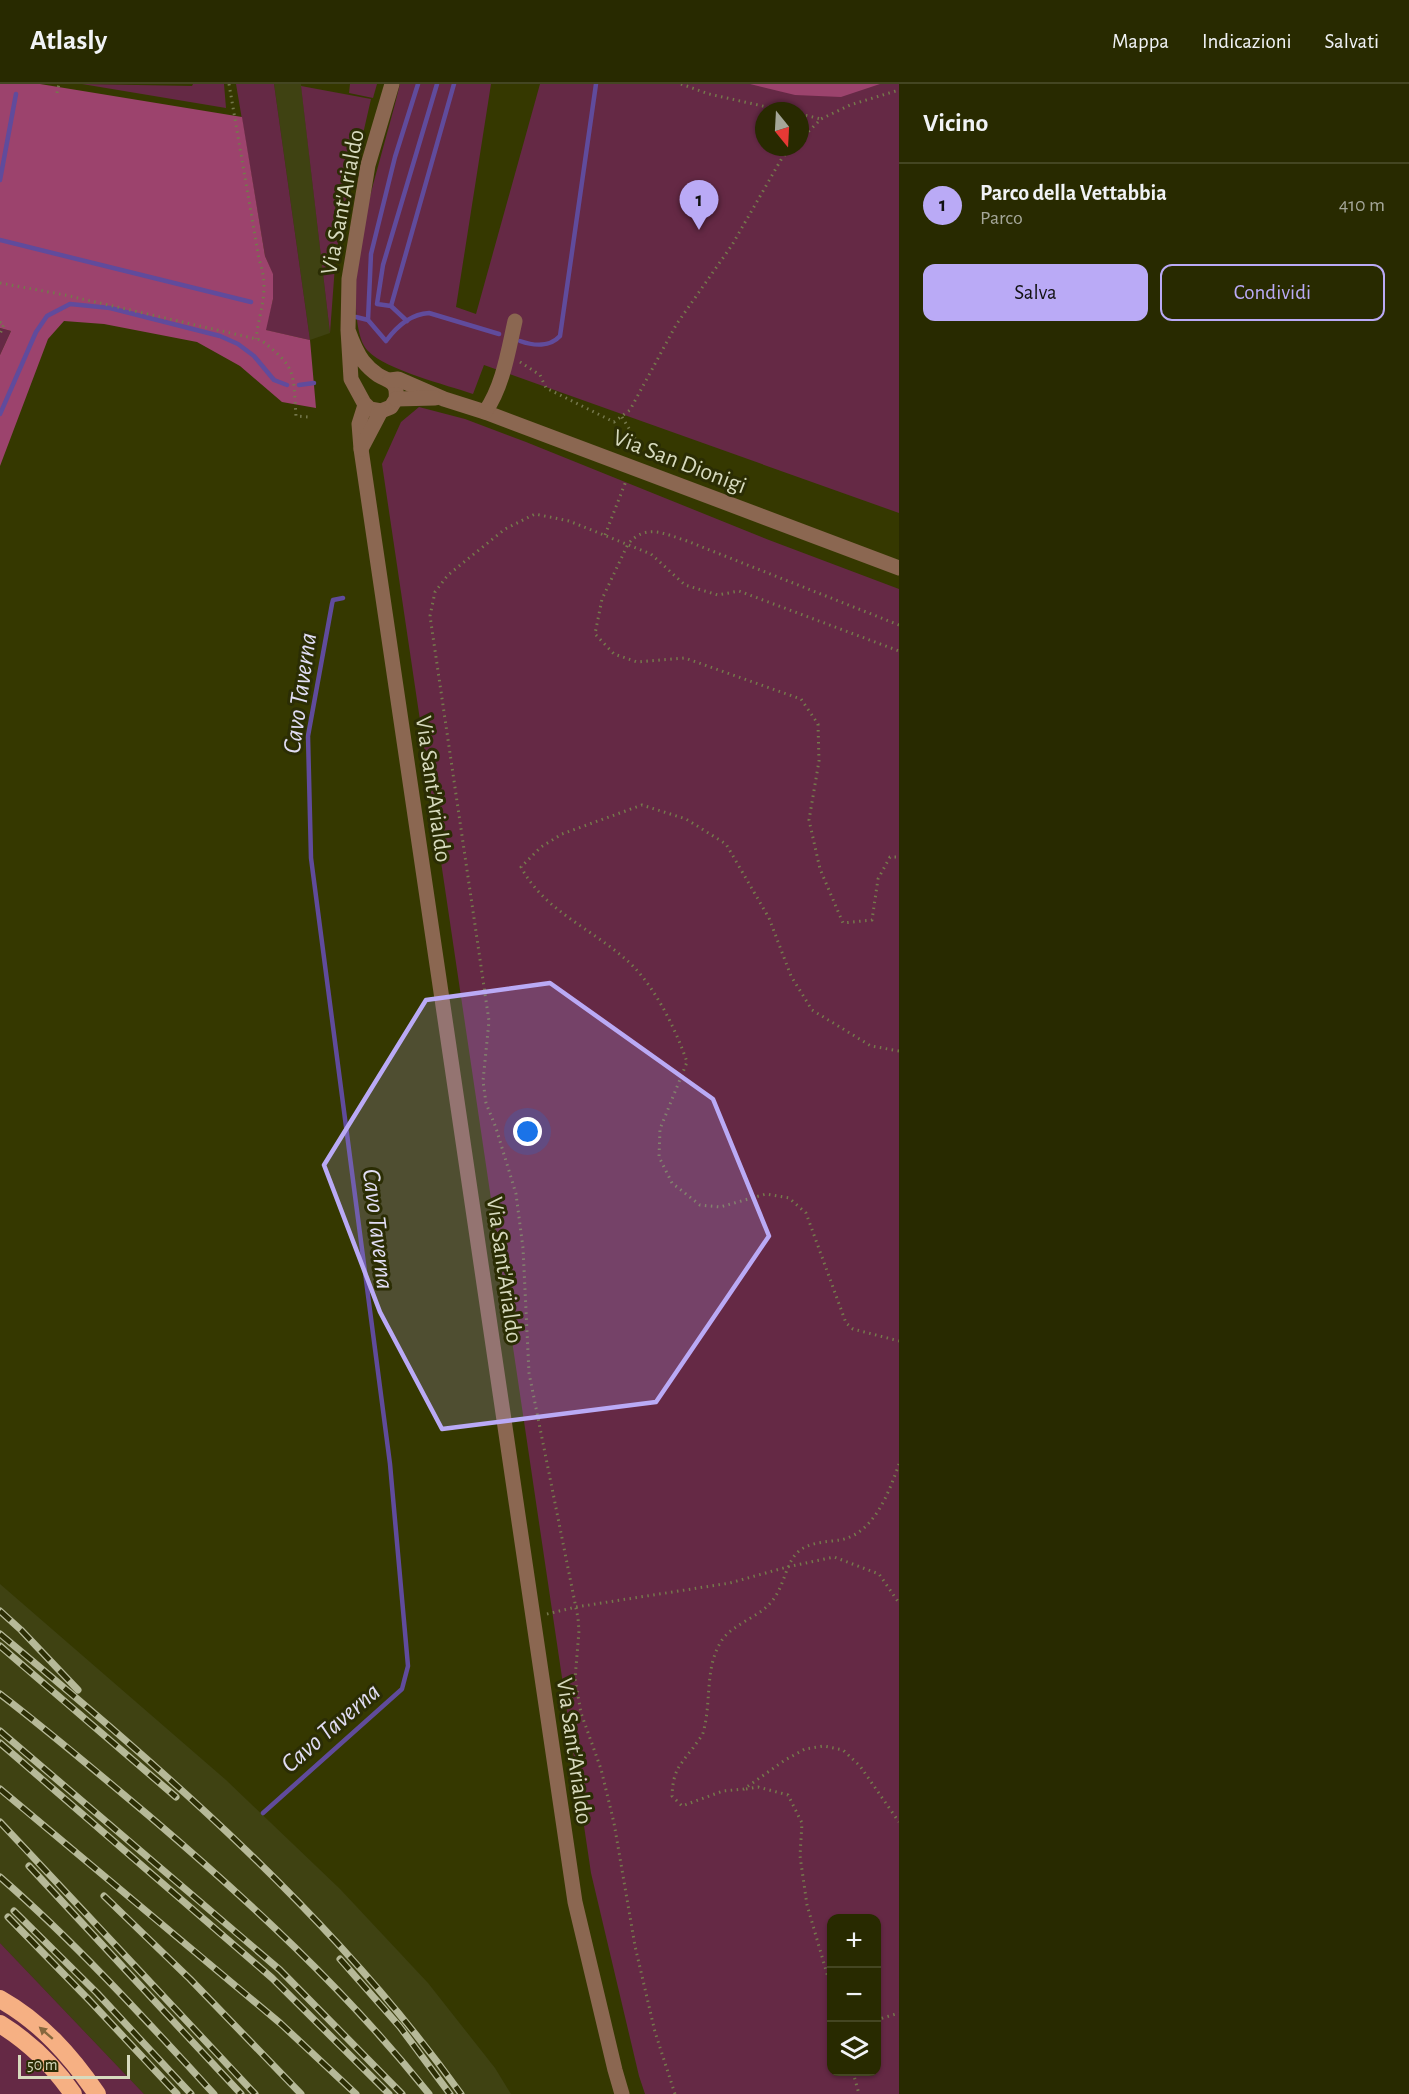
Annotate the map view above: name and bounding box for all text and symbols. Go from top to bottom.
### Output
text: Atlasly [30,27,107,55]
text: Mappa [1112,31,1169,52]
text: Indicazioni [1202,31,1292,52]
text: Salvati [1325,31,1379,52]
north arrow [755,102,809,156]
text: Vicino [923,110,988,136]
street label: Via Sant'Arialdo [317,127,369,277]
pin: 1 [680,180,718,230]
text: Parco della Vettabbia [980,182,1167,204]
text: 1 [939,195,946,215]
text: 410 m [1339,195,1385,215]
text: Parco [980,208,1023,228]
button: Salva [923,264,1148,321]
button: Condividi [1160,264,1385,321]
street label: Via San Dionigi [610,425,750,498]
water label: Cavo Taverna [279,631,321,755]
street label: Via Sant'Arialdo [411,714,455,864]
your location [513,1117,542,1146]
water label: Cavo Taverna [358,1167,398,1291]
street label: Via Sant'Arialdo [482,1195,526,1345]
street label: Via Sant'Arialdo [552,1676,596,1826]
water label: Cavo Taverna [276,1678,385,1777]
map controls [827,1914,881,2076]
button: + [827,1914,881,1968]
button: − [827,1968,881,2022]
button: layers [827,2022,881,2076]
one-way arrow [39,2026,54,2040]
scale bar [18,2052,130,2080]
text: 50 m [27,2057,58,2073]

